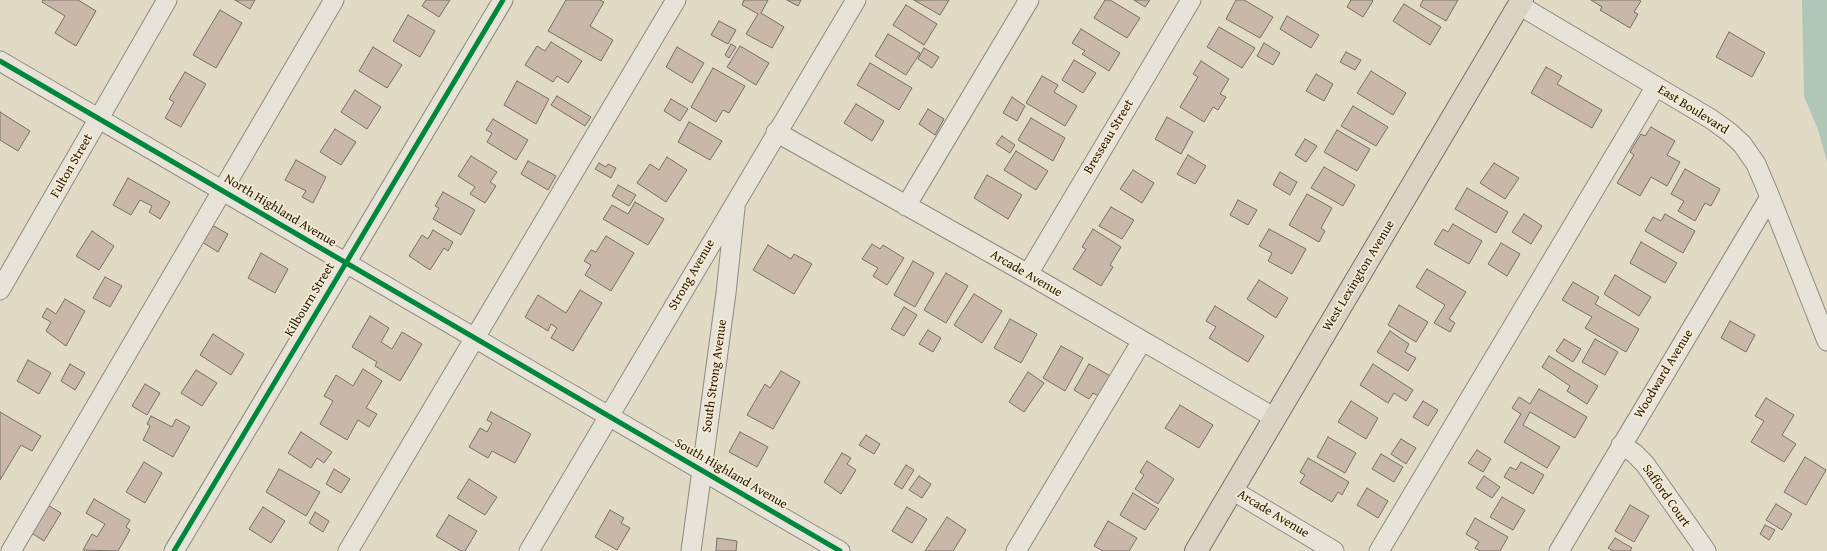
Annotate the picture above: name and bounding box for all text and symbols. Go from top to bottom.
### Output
street label: East Boulevard [1655,82,1731,138]
street label: Bresseau Street [1081,97,1137,177]
street label: Fulton Street [47,131,97,201]
street label: North Highland Avenue [221,171,339,251]
street label: West Lexington Avenue [1320,218,1398,334]
street label: Strong Avenue [665,237,719,313]
street label: Arcade Avenue [987,247,1065,301]
street label: Kilbourn Street [282,260,338,340]
street label: South Strong Avenue [699,318,731,434]
street label: Woodward Avenue [1631,327,1697,421]
street label: South Highland Avenue [672,435,790,513]
street label: Safford Court [1639,462,1693,530]
street label: Arcade Avenue [1234,487,1312,541]

